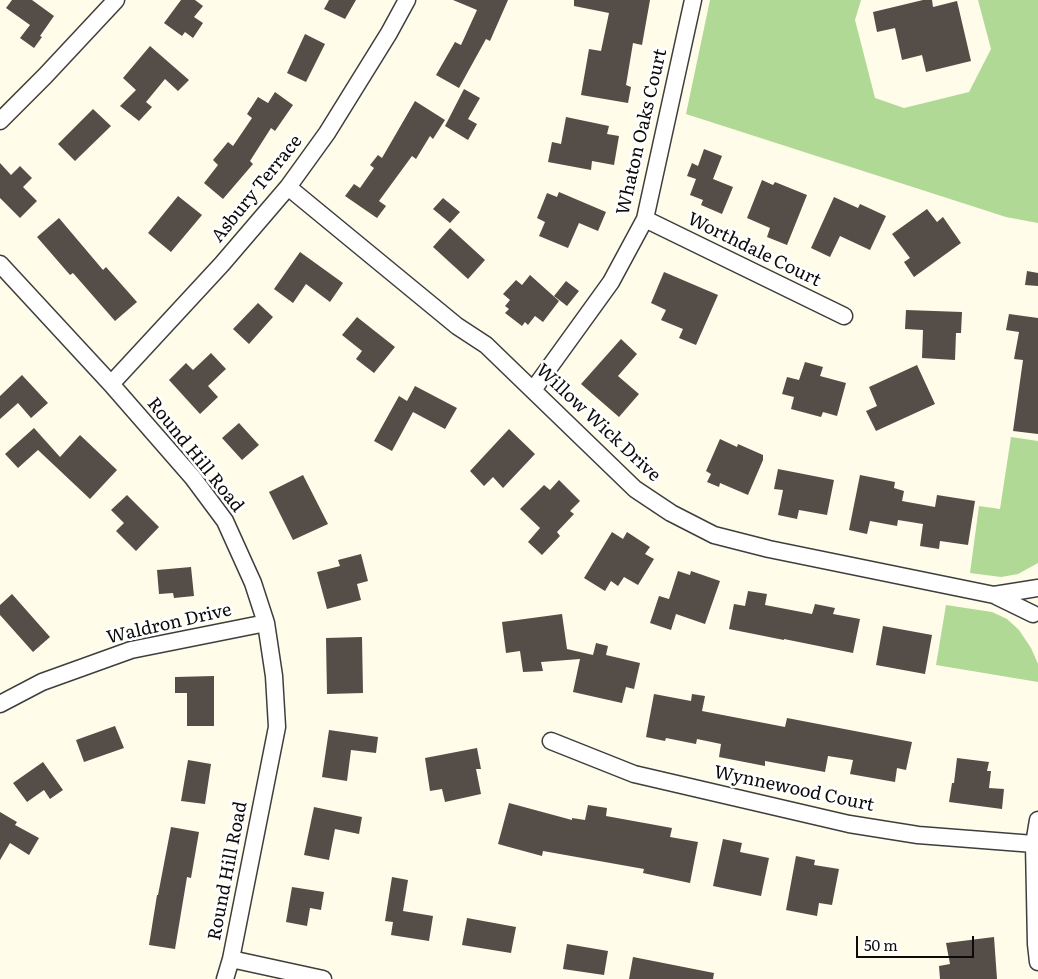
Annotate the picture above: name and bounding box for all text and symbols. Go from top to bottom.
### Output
street label: Whaton Oaks Court [612,47,672,217]
street label: Asbury Terrace [207,131,307,247]
street label: Worthdale Court [684,208,824,292]
street label: Willow Wick Drive [531,360,665,486]
street label: Round Hill Road [142,393,248,517]
street label: Waldron Drive [105,599,233,649]
street label: Wynnewood Court [712,761,876,817]
street label: Round Hill Road [204,800,252,942]
scale bar [858,926,976,958]
text: 50 m [864,933,898,956]

